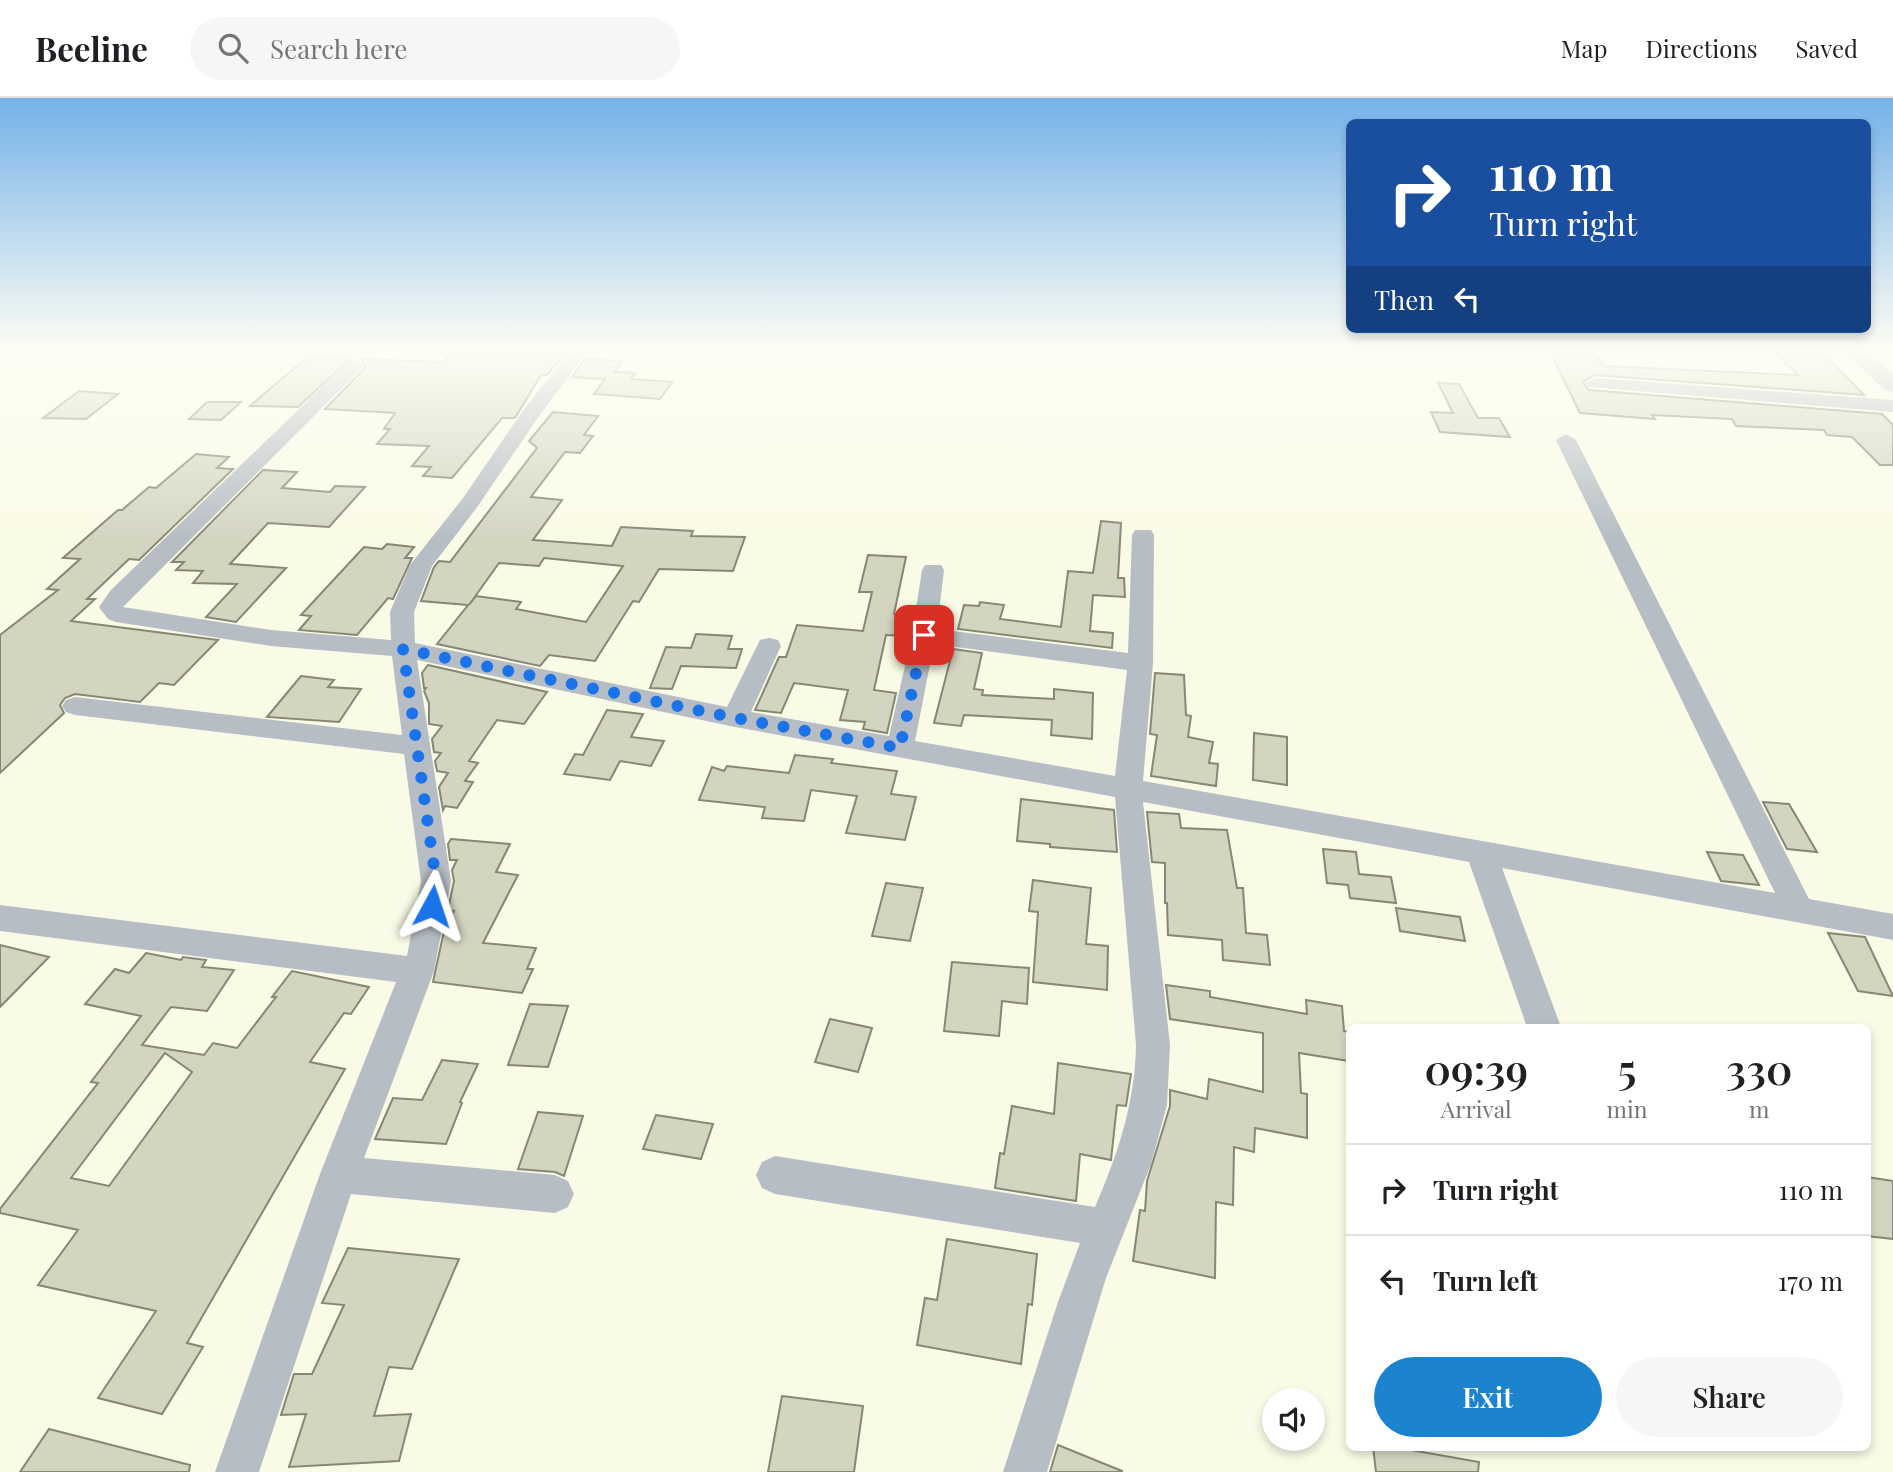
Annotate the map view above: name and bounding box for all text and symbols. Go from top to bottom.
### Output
search box [190,17,680,80]
text: Beeline [35,26,148,70]
icon: search [214,29,252,67]
text: Search here [270,31,407,66]
text: Map [1561,32,1607,64]
text: Directions [1645,32,1758,64]
text: Saved [1796,32,1858,64]
text: 110 m [1489,138,1614,203]
icon: right [1374,147,1465,238]
text: Turn right [1489,201,1637,244]
icon: left [1448,280,1486,318]
text: Then [1374,282,1434,317]
pin [894,605,954,665]
icon: arrive [905,616,943,654]
position arrow [395,869,469,943]
text: 09:39 [1425,1040,1528,1096]
text: 5 [1618,1040,1636,1096]
text: 330 [1726,1040,1792,1096]
text: Arrival [1441,1093,1512,1124]
text: min [1607,1093,1647,1124]
text: m [1749,1093,1769,1124]
icon: right [1374,1171,1412,1209]
text: Turn right [1433,1172,1559,1207]
text: 110 m [1779,1172,1843,1207]
icon: left [1374,1262,1412,1300]
text: Turn left [1433,1263,1538,1298]
text: 170 m [1778,1263,1843,1298]
button: Exit [1374,1357,1602,1437]
button: Share [1616,1357,1843,1437]
map controls [1262,1388,1325,1451]
button: sound [1262,1388,1325,1451]

